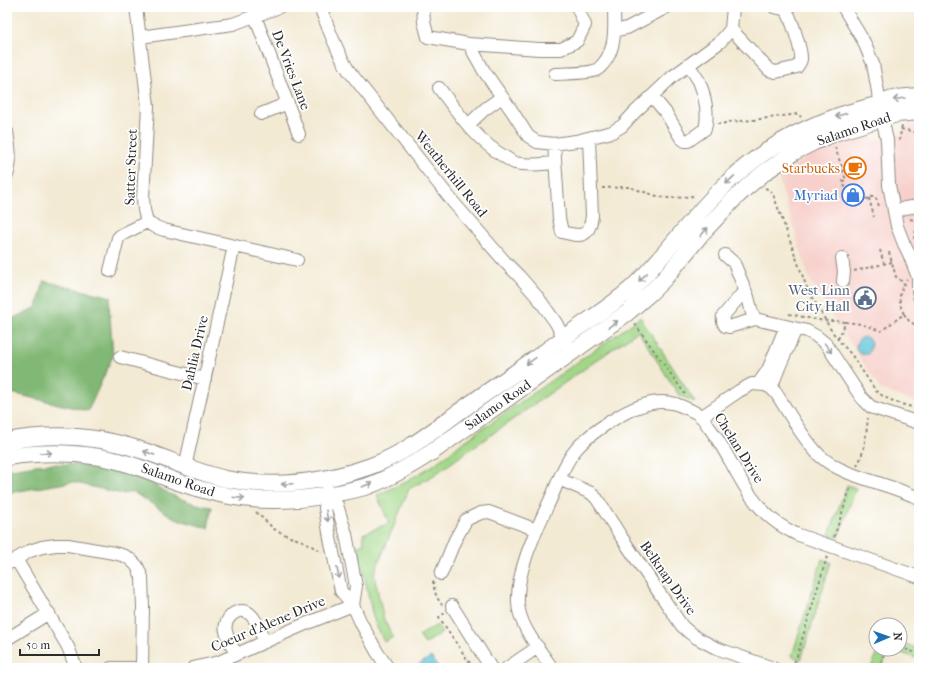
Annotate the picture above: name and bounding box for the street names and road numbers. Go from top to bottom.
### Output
street label: De Vries Lane [268,28,314,112]
street label: Salamo Road [815,108,893,150]
street label: Weatherhill Road [410,127,491,221]
street label: Satter Street [121,128,141,206]
street label: Dahlia Drive [178,314,212,392]
street label: Salamo Road [462,376,535,434]
street label: Chelan Drive [711,410,767,486]
street label: Salamo Road [139,459,217,501]
street label: Belknap Drive [636,538,700,618]
street label: Coeur d'Alene Drive [208,592,328,656]

